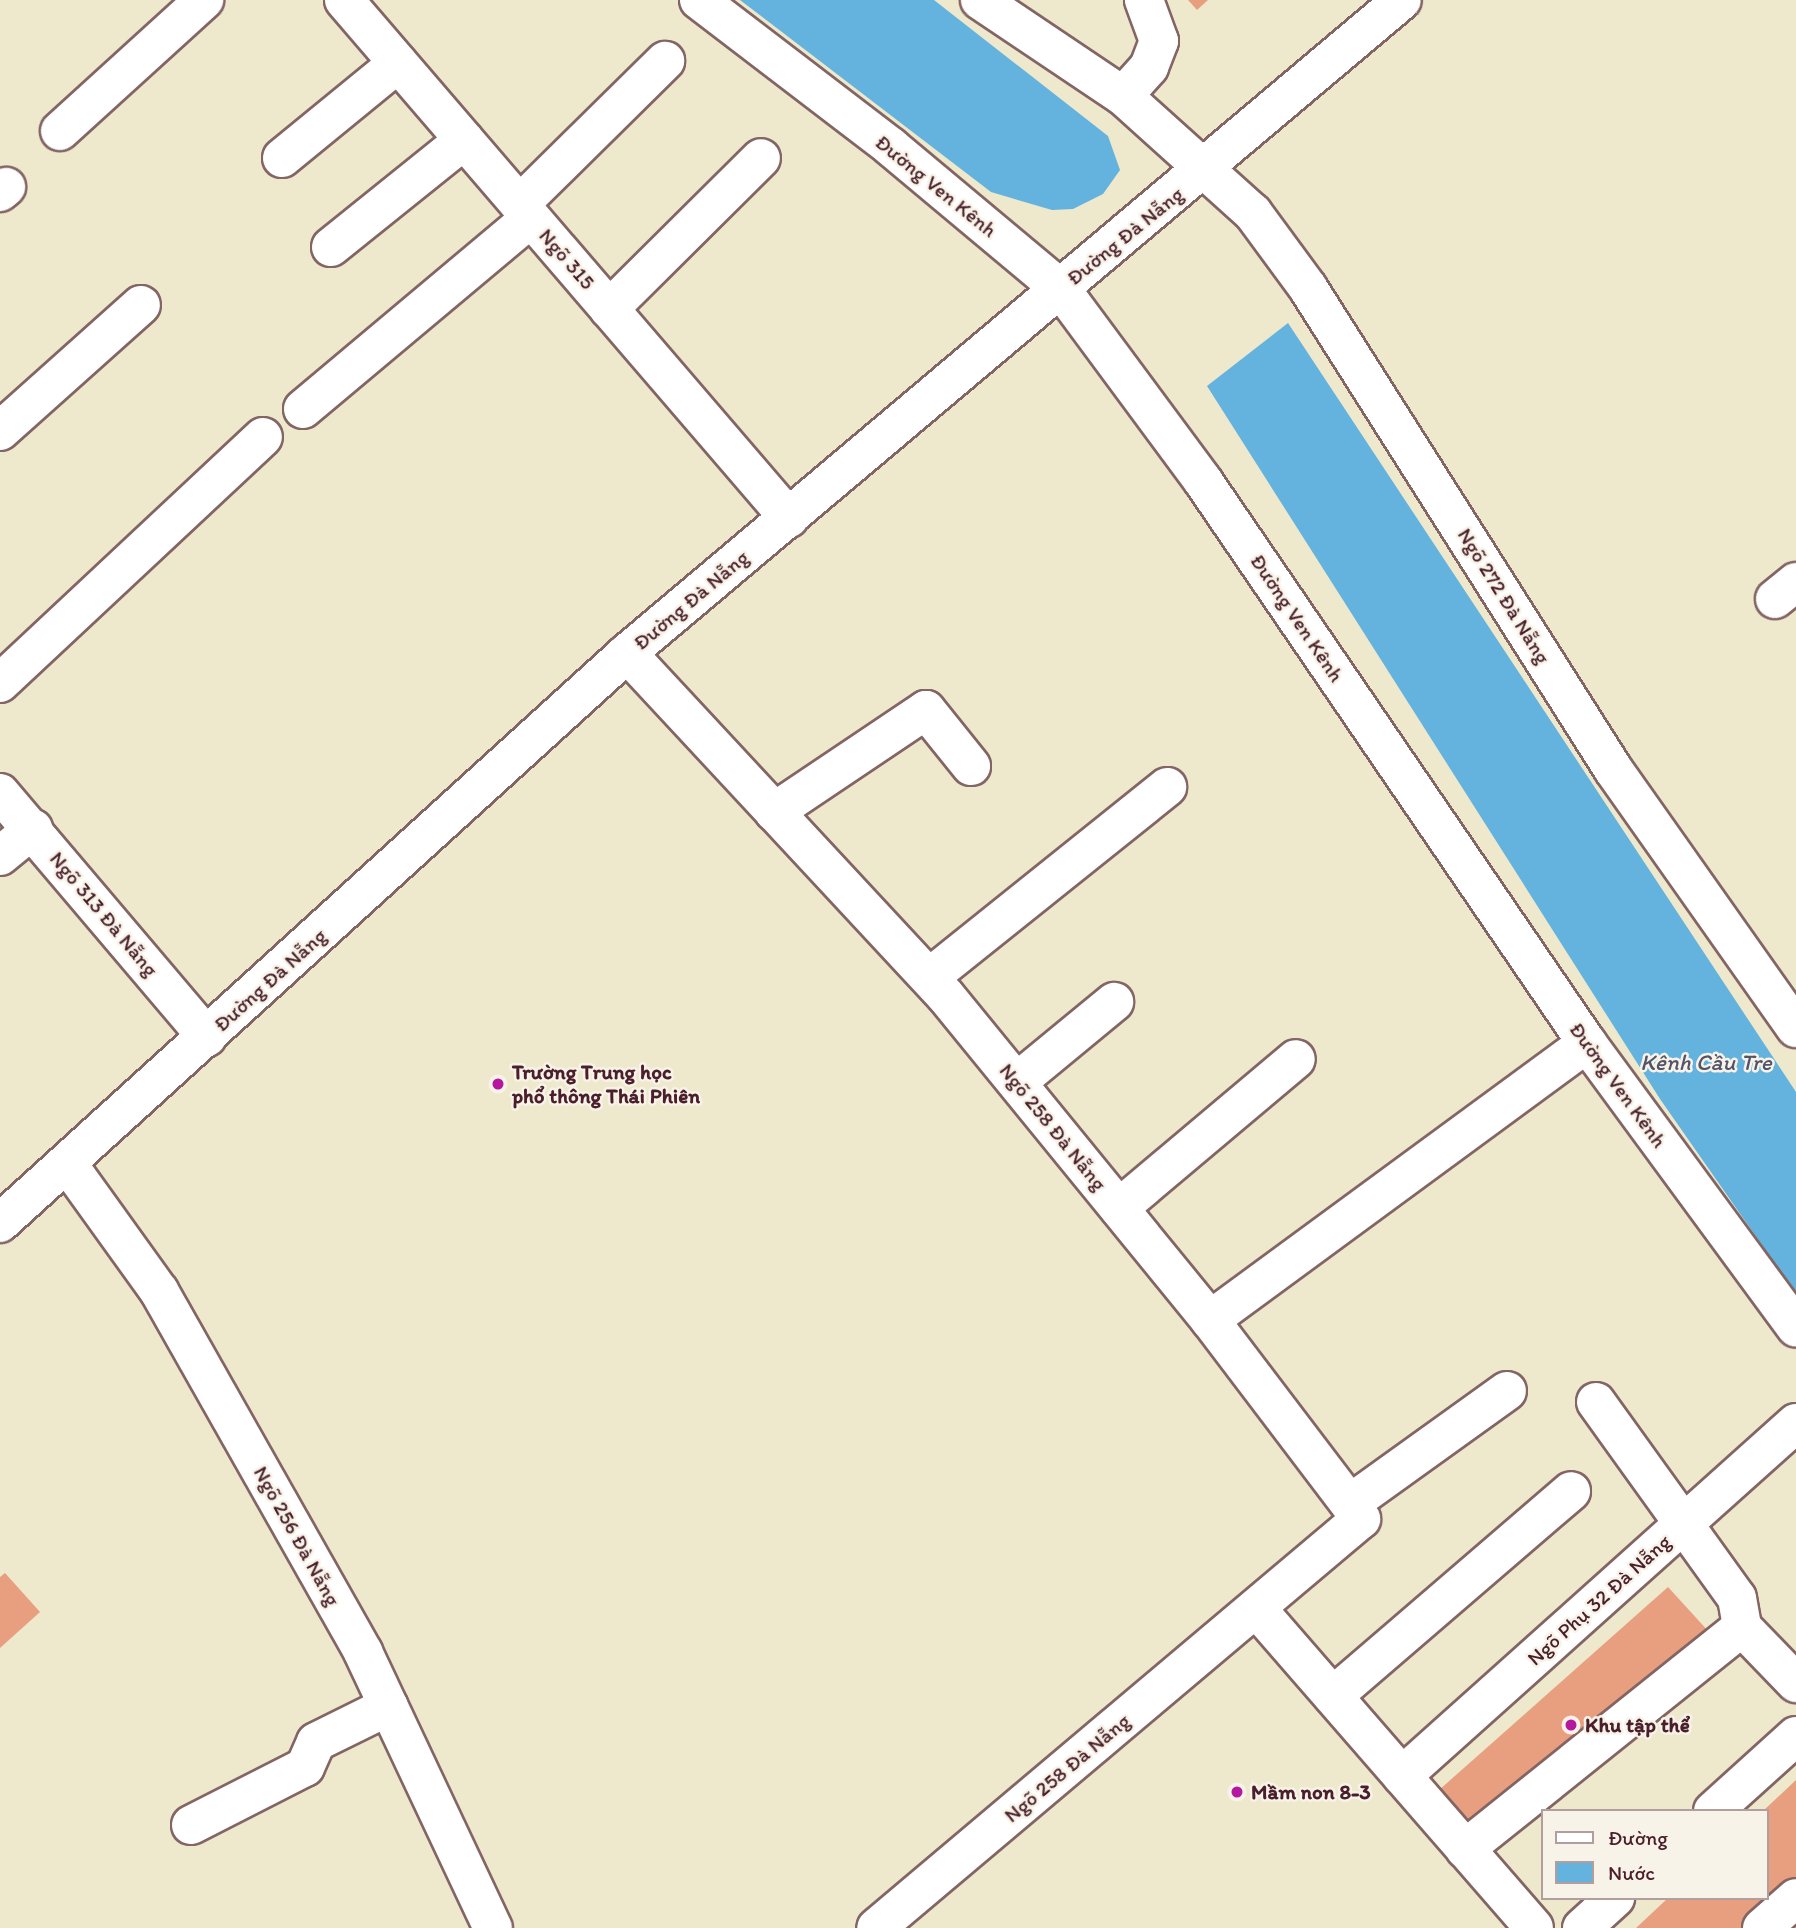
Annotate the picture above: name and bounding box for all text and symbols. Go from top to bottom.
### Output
street label: Đường Ven Kênh [870,129,1002,243]
street label: Đường Đà Nẵng [1062,181,1188,291]
street label: Ngõ 315 [534,223,600,295]
street label: Ngõ 272 Đà Nẵng [1452,523,1556,669]
street label: Đường Đà Nẵng [628,545,754,655]
street label: Đường Ven Kênh [1245,549,1349,687]
street label: Ngõ 313 Đà Nẵng [44,846,164,982]
street label: Đường Đà Nẵng [209,923,331,1037]
street label: Đường Ven Kênh [1564,1017,1672,1153]
water label: Kênh Cầu Tre [1640,1048,1772,1076]
street label: Ngõ 258 Đà Nẵng [994,1058,1112,1196]
place label: Trường Trung học phổ thông Thái Phiên [512,1059,700,1109]
marker: Trường Trung học phổ thông Thái Phiên [490,1076,506,1092]
street label: Ngõ 256 Đà Nẵng [248,1462,346,1610]
street label: Ngõ Phụ 32 Đà Nẵng [1522,1529,1676,1671]
street label: Ngõ 258 Đà Nẵng [999,1708,1135,1828]
place label: Khu tập thể [1585,1712,1689,1738]
marker: Khu tập thể [1563,1717,1579,1733]
place label: Mầm non 8-3 [1251,1779,1371,1805]
marker: Mầm non 8-3 [1229,1784,1245,1800]
legend [1540,1809,1768,1900]
text: Đường [1608,1825,1668,1850]
text: Nước [1608,1860,1655,1885]

